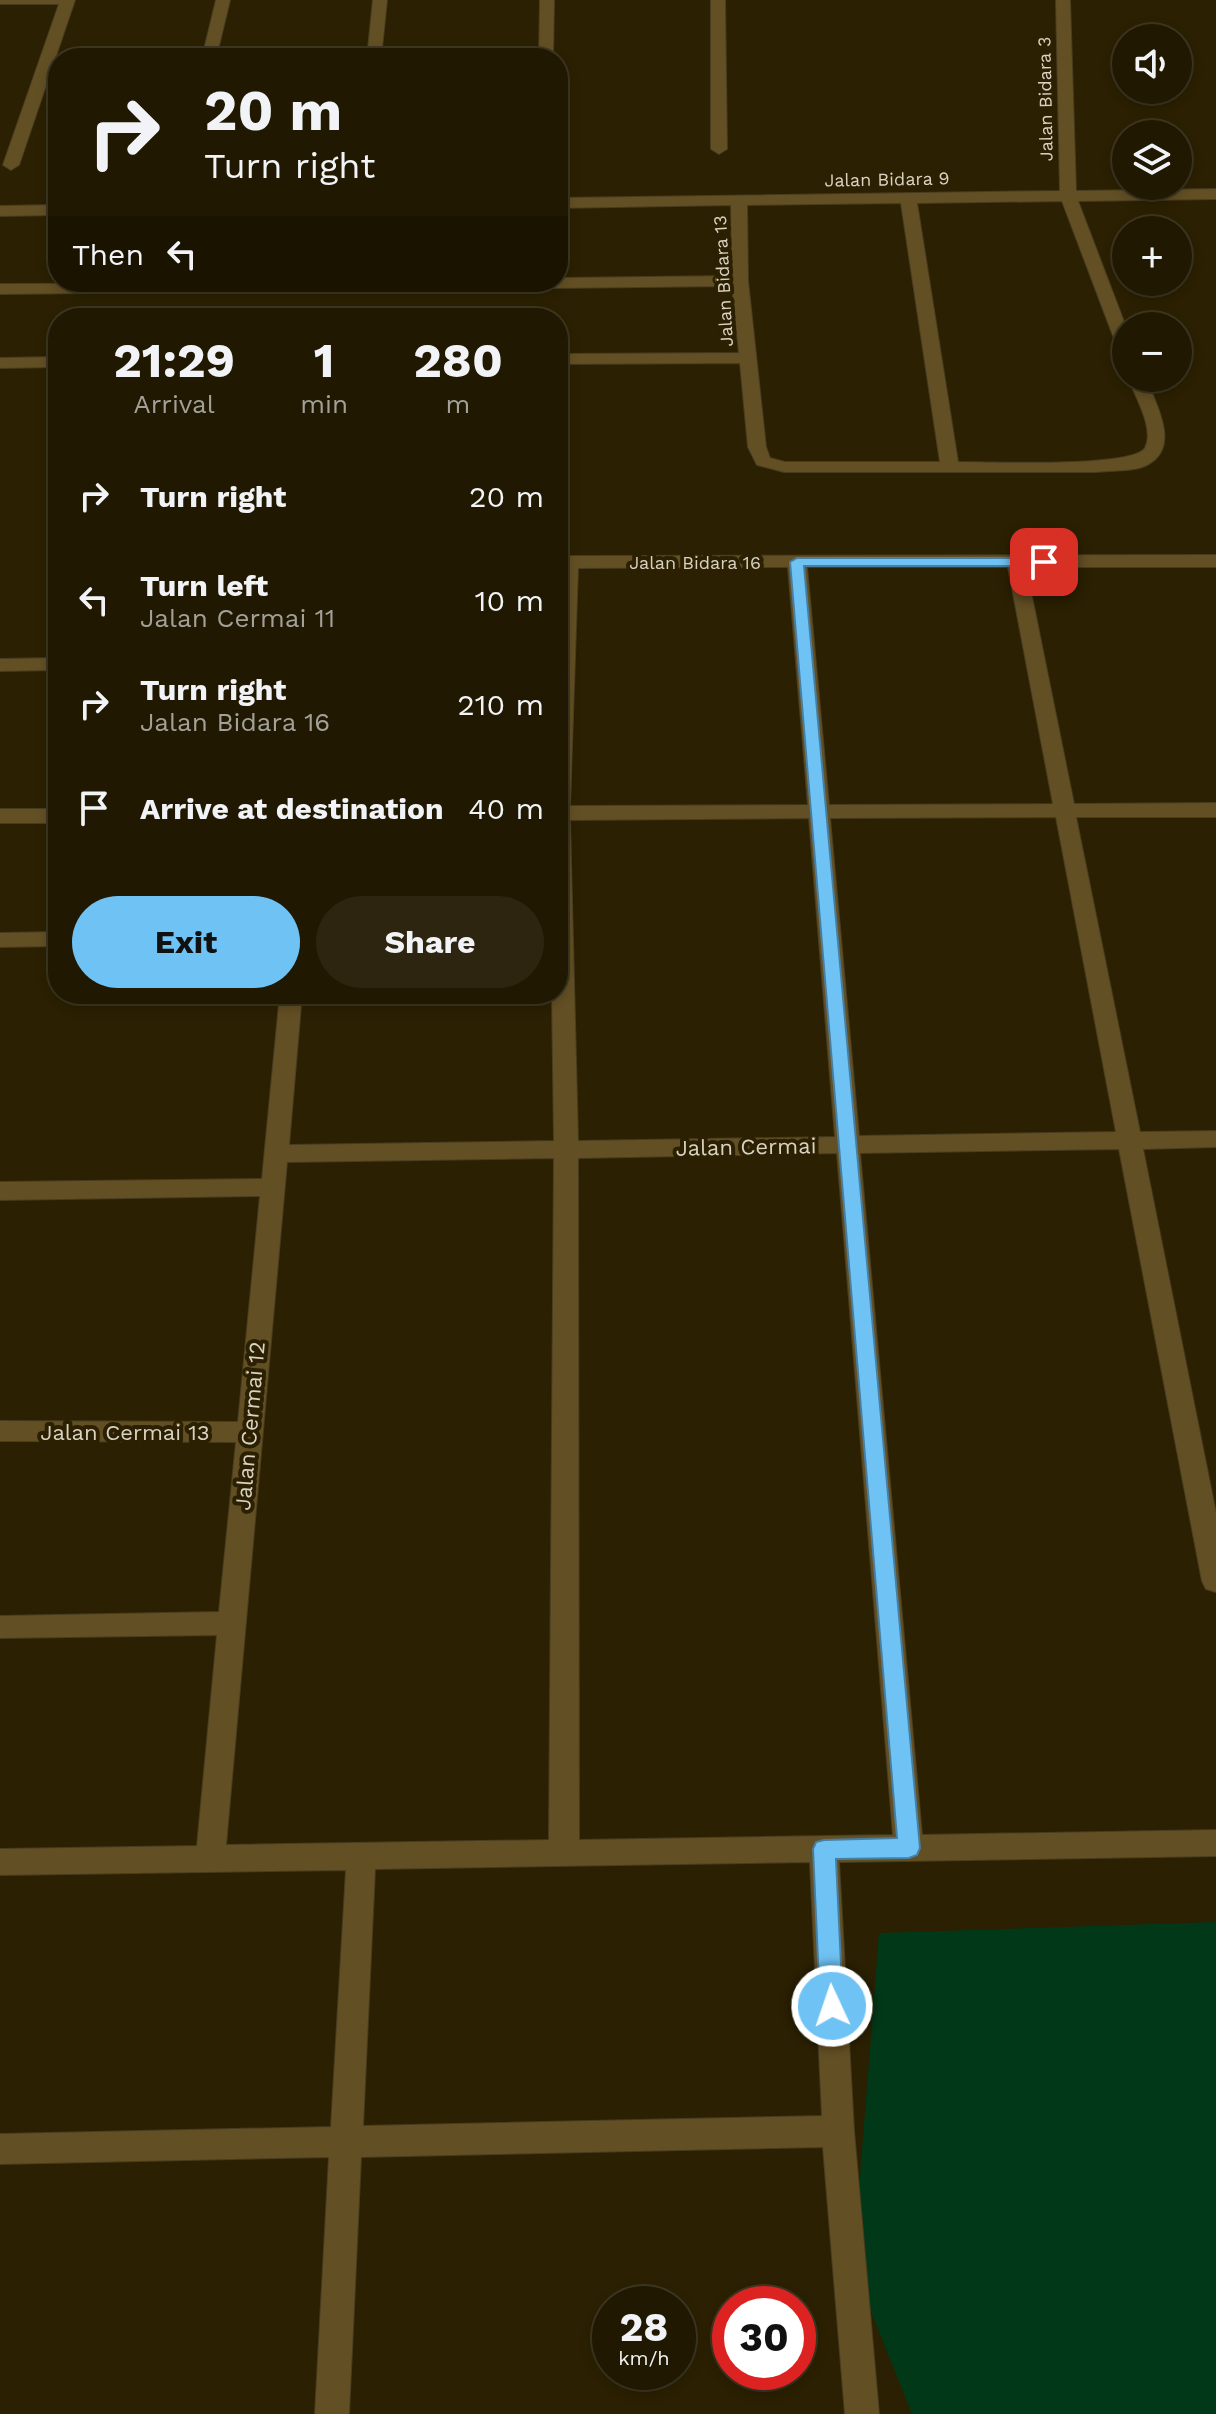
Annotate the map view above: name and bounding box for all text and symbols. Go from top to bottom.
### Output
map controls [1112,24,1192,392]
button: sound [1112,24,1192,104]
street label: Jalan Bidara 3 [1033,37,1057,161]
text: 20 m [204,78,342,144]
icon: right [72,80,176,184]
button: layers [1112,120,1192,200]
text: Turn right [204,145,375,187]
street label: Jalan Bidara 9 [824,167,950,191]
street label: Jalan Bidara 13 [709,215,737,347]
button: + [1112,216,1192,296]
icon: left [160,232,204,276]
text: Then [72,237,144,272]
button: − [1112,312,1192,392]
text: 21:29 [113,332,235,389]
text: 1 [314,332,335,389]
text: 280 [413,332,503,389]
text: Arrival [134,389,215,419]
text: min [300,389,348,419]
text: m [446,389,470,419]
icon: right [72,474,116,518]
text: Turn right [140,479,286,514]
text: 20 m [469,479,544,514]
pin [1010,528,1078,596]
icon: arrive [1022,540,1066,584]
street label: Jalan Bidara 16 [629,552,761,573]
text: Turn left [140,568,268,603]
icon: left [72,578,116,622]
text: 10 m [475,583,544,618]
text: Jalan Cermai 11 [140,603,335,633]
text: Turn right [140,672,286,707]
icon: right [72,682,116,726]
text: 210 m [457,687,544,722]
text: Jalan Bidara 16 [140,707,330,737]
icon: arrive [72,786,116,830]
text: Arrive at destination [140,791,444,826]
text: 40 m [468,791,544,826]
button: Exit [72,896,300,988]
button: Share [316,896,544,988]
street label: Jalan Cermai [675,1133,817,1161]
street label: Jalan Cermai 12 [230,1341,270,1511]
street label: Jalan Cermai 13 [40,1420,210,1445]
position arrow [790,1964,874,2048]
speed limit sign: 30 [712,2286,816,2390]
text: 28 [620,2304,668,2351]
text: km/h [618,2346,670,2370]

